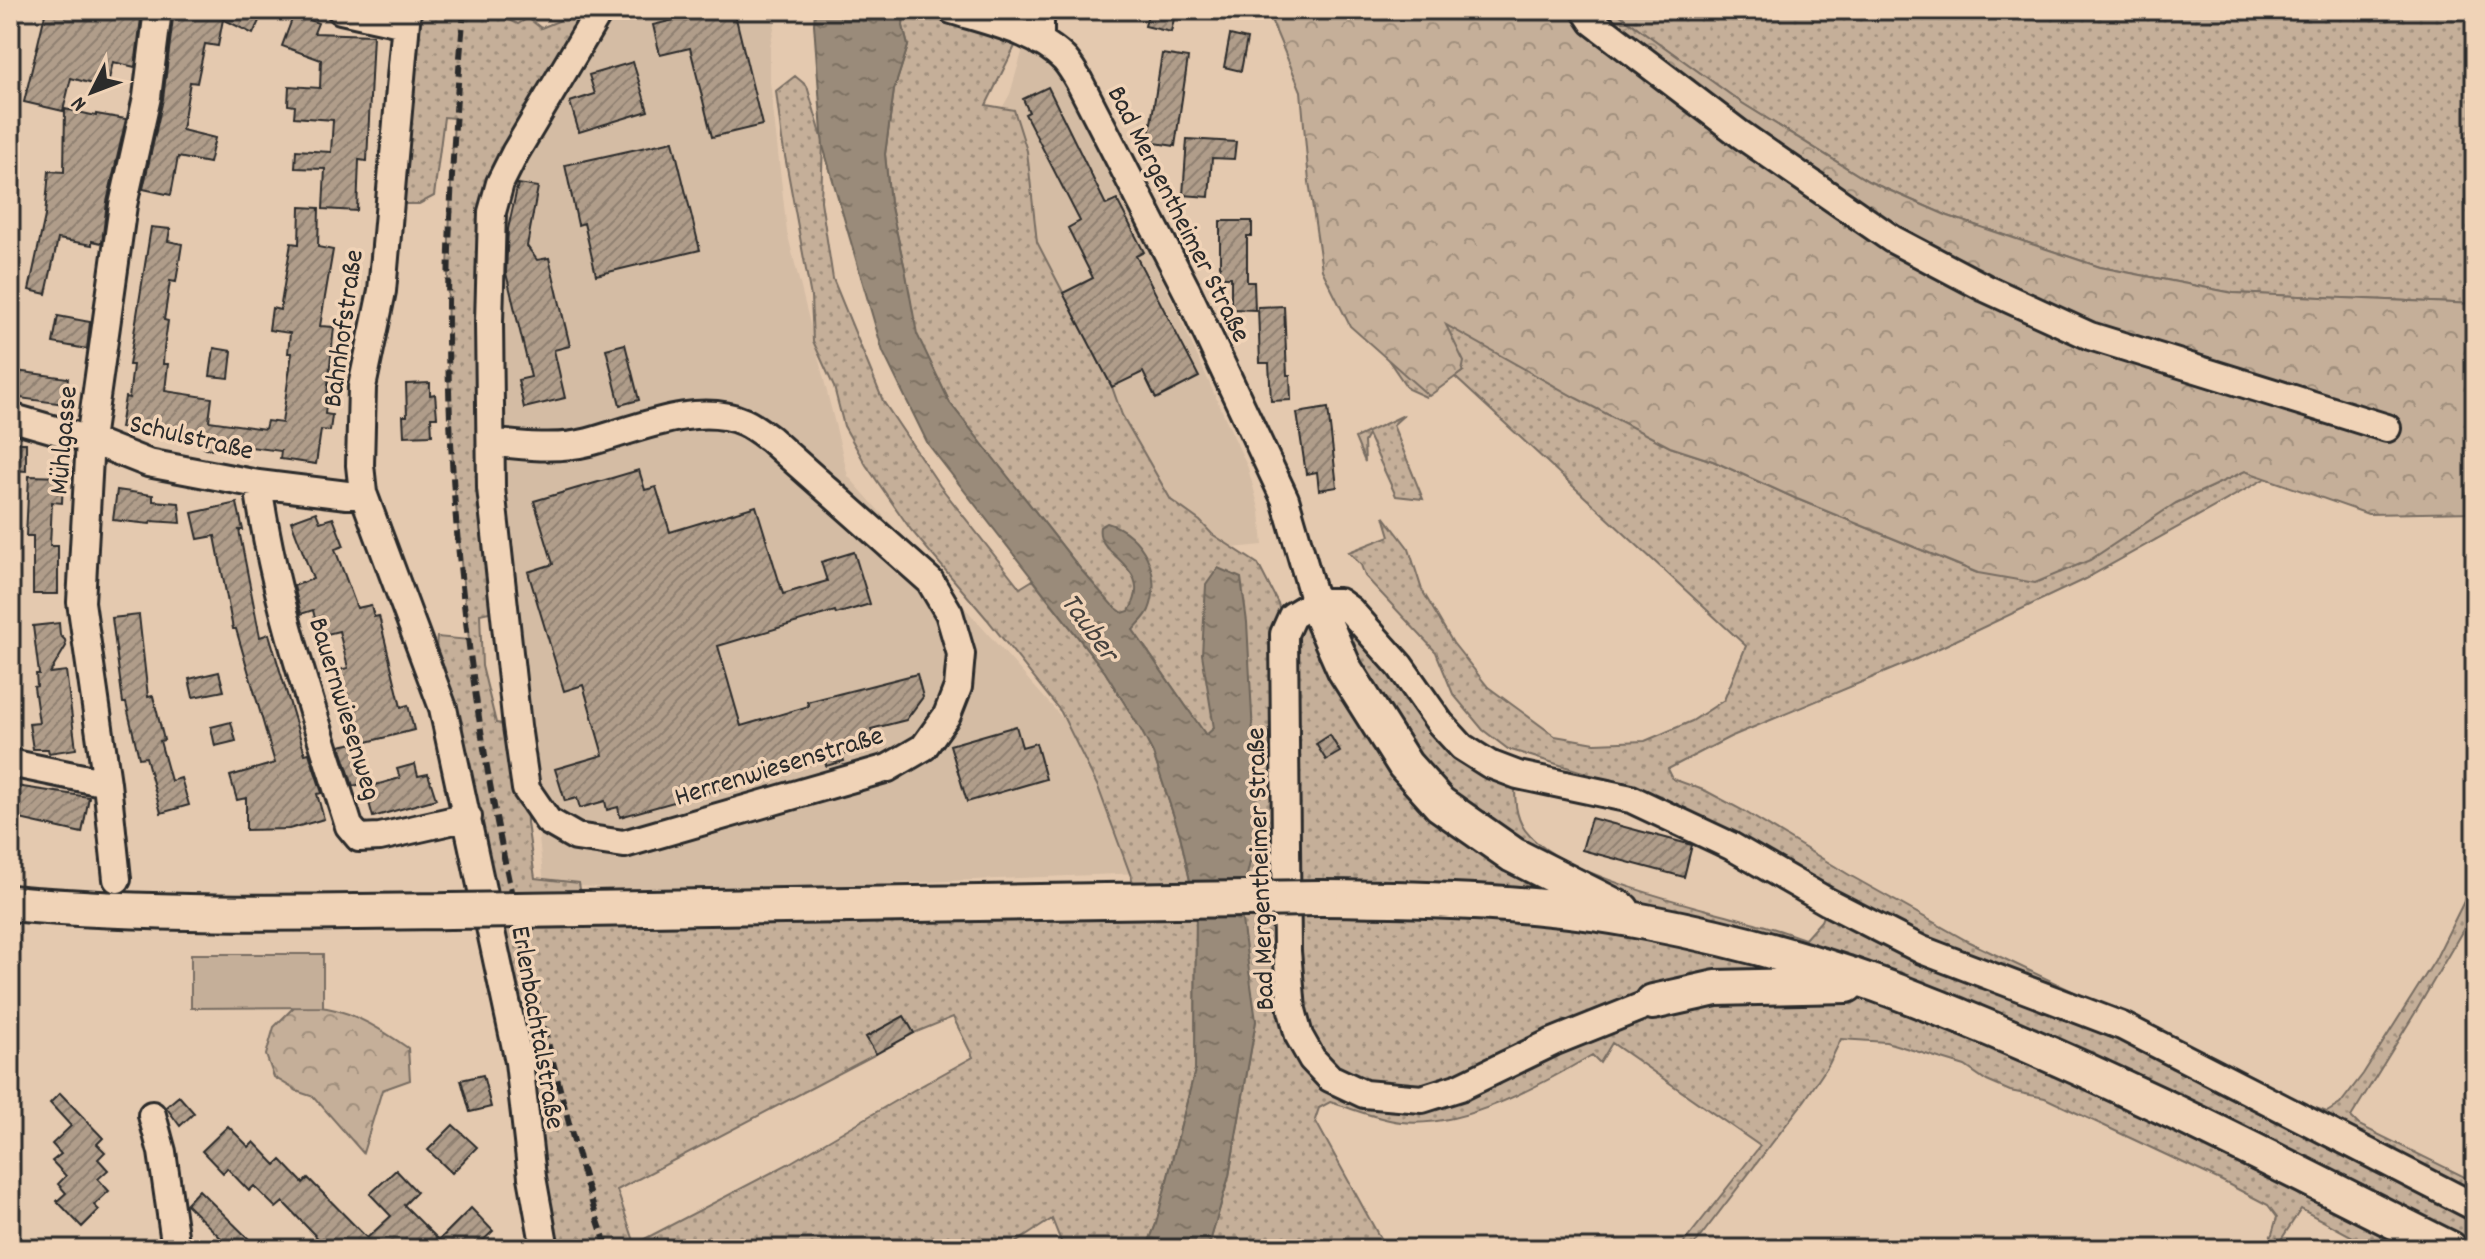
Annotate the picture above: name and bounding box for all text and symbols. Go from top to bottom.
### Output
north arrow [52,52,132,132]
street label: Bad Mergentheimer Straße [1094,80,1259,351]
text: N [64,89,95,117]
street label: Bahnhofstraße [315,247,377,410]
street label: Mühlgasse [41,384,91,497]
street label: Schulstraße [125,406,257,474]
water label: Tauber [1048,585,1129,674]
street label: Bauernwiesenweg [295,613,389,806]
street label: Herrenwiesenstraße [670,718,889,820]
street label: Bad Mergentheimer Straße [1238,727,1288,1011]
street label: Erlenbachtalstraße [498,923,573,1133]

